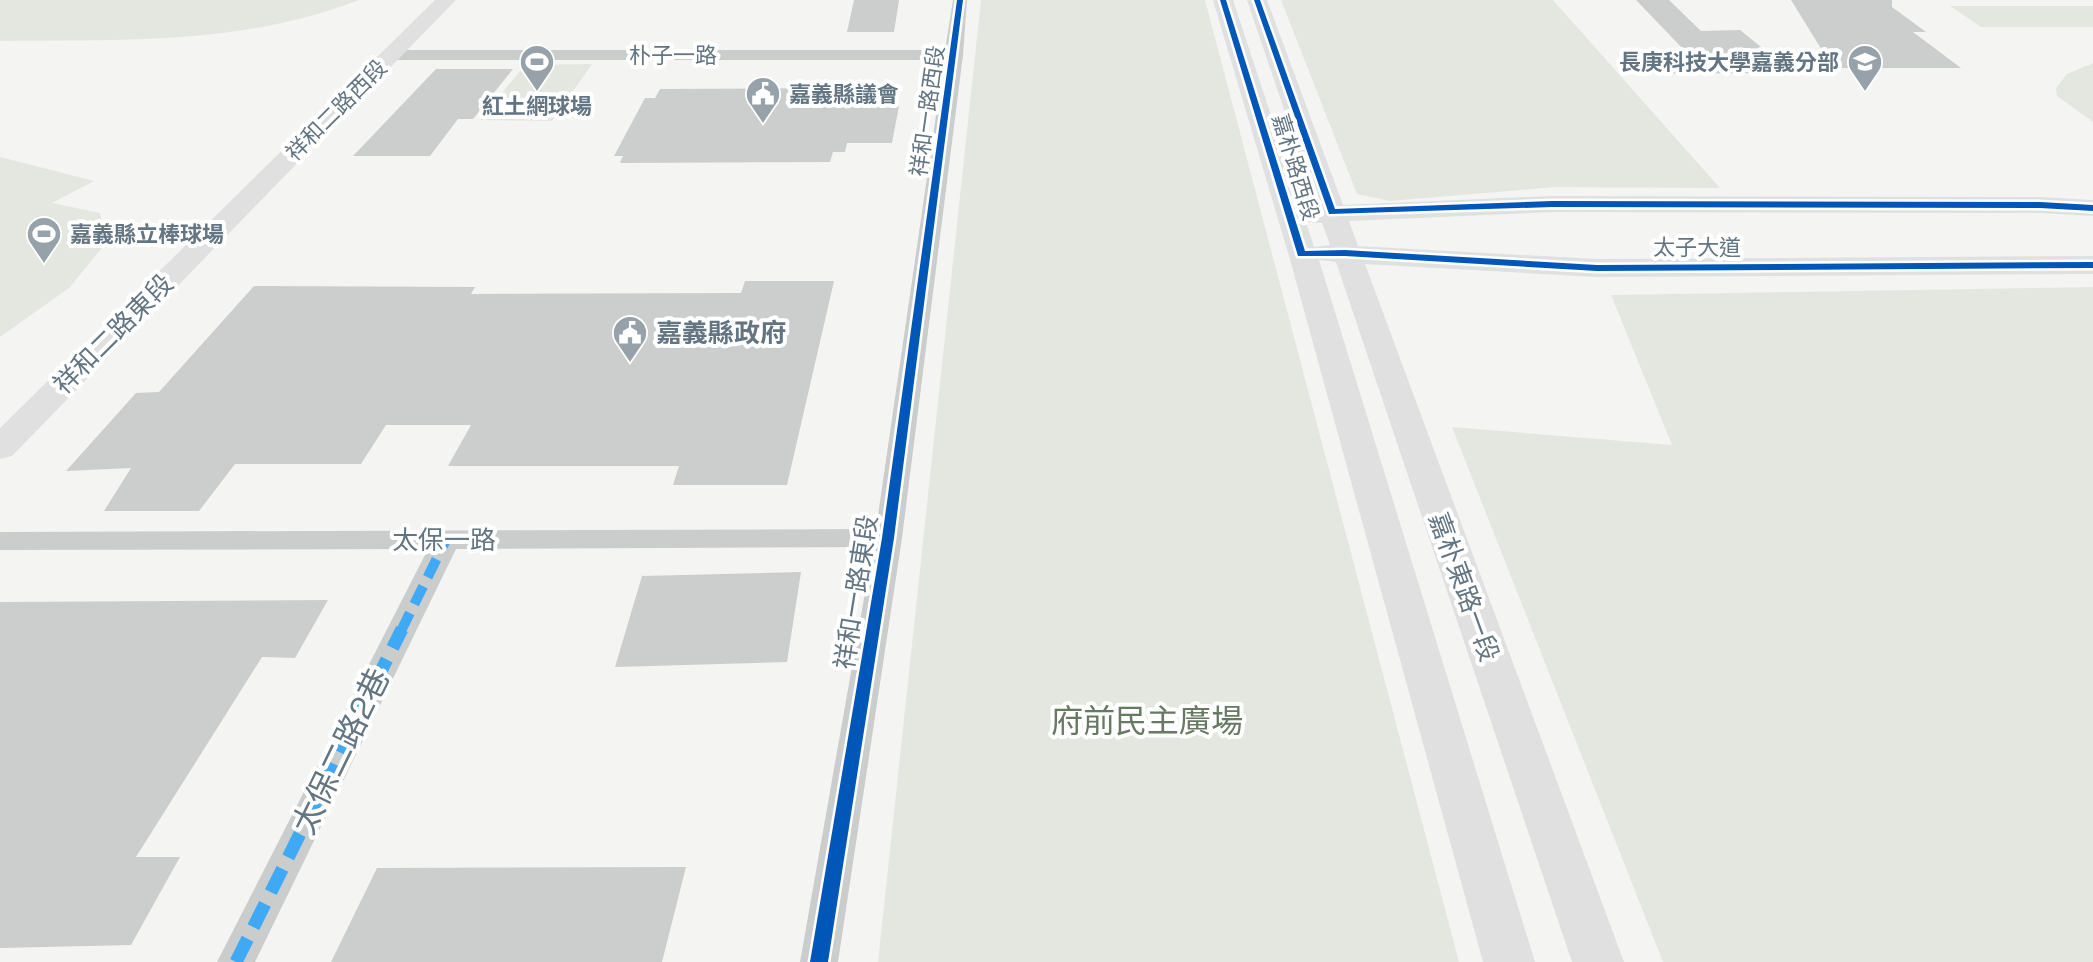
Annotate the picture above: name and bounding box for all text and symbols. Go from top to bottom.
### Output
street label: 朴子一路 [629,41,717,69]
sports icon: 紅土網球場 [518,43,556,93]
school or university icon: 長庚科技大學嘉義分部 [1846,43,1884,93]
street label: 祥和一路西段 [904,44,950,178]
place label: 長庚科技大學嘉義分部 [1619,48,1839,76]
street label: 祥和二路西段 [279,53,393,167]
public building icon: 嘉義縣議會 [744,75,782,125]
place label: 嘉義縣議會 [789,80,899,108]
place label: 紅土網球場 [482,92,592,120]
street label: 嘉朴路西段 [1267,110,1325,224]
sports icon: 嘉義縣立棒球場 [25,215,63,265]
place label: 嘉義縣立棒球場 [70,220,224,248]
street label: 太子大道 [1653,233,1741,261]
street label: 祥和二路東段 [46,267,180,401]
public building icon: 嘉義縣政府 [611,314,649,364]
place label: 嘉義縣政府 [656,316,786,350]
street label: 嘉朴東路一段 [1421,508,1507,666]
street label: 祥和一路東段 [827,512,885,672]
street label: 太保一路 [392,523,496,557]
street label: 太保二路2巷 [284,662,398,840]
park label: 府前民主廣場 [1051,701,1243,741]

